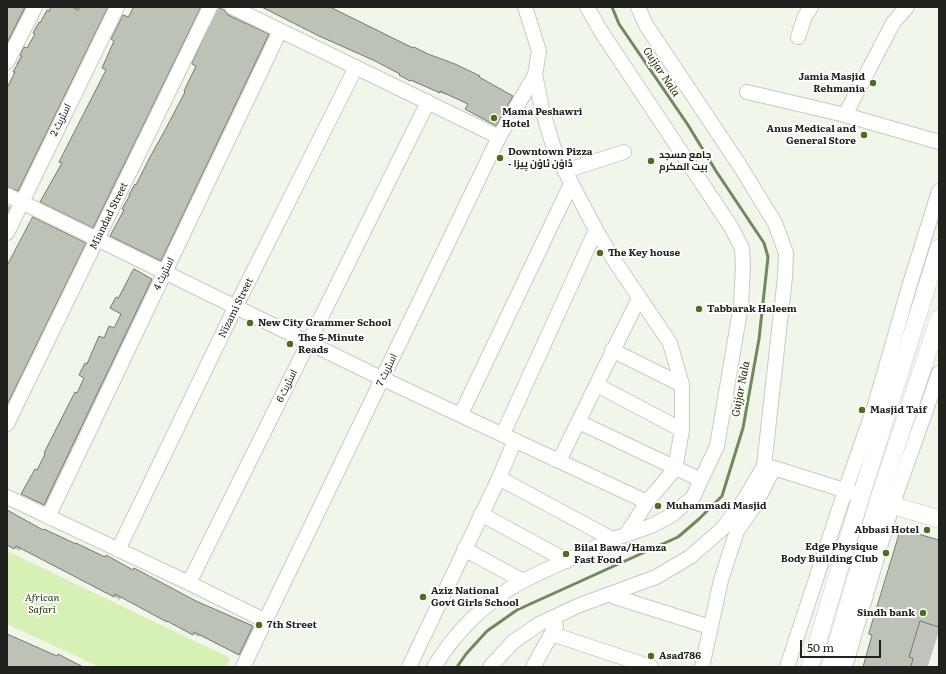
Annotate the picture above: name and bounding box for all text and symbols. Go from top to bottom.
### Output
water label: Gujjar Nala [640,45,682,99]
place label: Jamia Masjid Rehmania [798,71,865,94]
marker: Jamia Masjid Rehmania [868,78,878,88]
street label: اسٹریٹ 2 [48,102,74,138]
place label: Mama Peshawri Hotel [502,106,582,130]
marker: Mama Peshawri Hotel [489,113,499,123]
place label: Anus Medical and General Store [767,123,856,146]
marker: Anus Medical and General Store [859,130,869,140]
place label: Downtown Pizza - ڈاؤن ٹاؤن پیزا [508,146,593,170]
place label: جامع مسجد بیت المکرم [659,149,711,172]
marker: Downtown Pizza - ڈاؤن ٹاؤن پیزا [495,153,505,163]
marker: جامع مسجد بیت المکرم [646,156,656,166]
street label: Miandad Street [88,180,130,252]
place label: The Key house [608,247,680,259]
marker: The Key house [595,248,605,258]
street label: اسٹریٹ 4 [151,256,177,292]
street label: Nizami Street [216,276,256,340]
place label: Tabbarak Haleem [707,303,797,315]
marker: Tabbarak Haleem [694,304,704,314]
place label: New City Grammer School [258,317,391,329]
marker: New City Grammer School [245,318,255,328]
place label: The 5-Minute Reads [298,332,364,356]
marker: The 5-Minute Reads [285,339,295,349]
street label: اسٹریٹ 7 [374,352,400,388]
water label: Gujjar Nala [729,360,753,418]
street label: اسٹریٹ 6 [274,368,300,404]
place label: Masjid Taif [870,404,927,416]
marker: Masjid Taif [857,405,867,415]
place label: Muhammadi Masjid [666,500,767,512]
marker: Muhammadi Masjid [653,501,663,511]
place label: Abbasi Hotel [854,524,919,536]
marker: Abbasi Hotel [922,525,932,535]
place label: Edge Physique Body Building Club [781,541,878,564]
place label: Bilal Bawa/Hamza Fast Food [574,542,667,566]
marker: Edge Physique Body Building Club [881,548,891,558]
marker: Bilal Bawa/Hamza Fast Food [561,549,571,559]
place label: Aziz National Govt Girls School [431,585,519,608]
park label: African Safari [25,592,59,616]
marker: Aziz National Govt Girls School [418,592,428,602]
place label: Sindh bank [857,607,915,619]
marker: Sindh bank [918,608,928,618]
place label: 7th Street [267,619,317,631]
marker: 7th Street [254,620,264,630]
scale bar [802,632,883,658]
text: 50 m [807,638,834,656]
place label: Asad786 [659,650,701,662]
marker: Asad786 [646,651,656,661]

